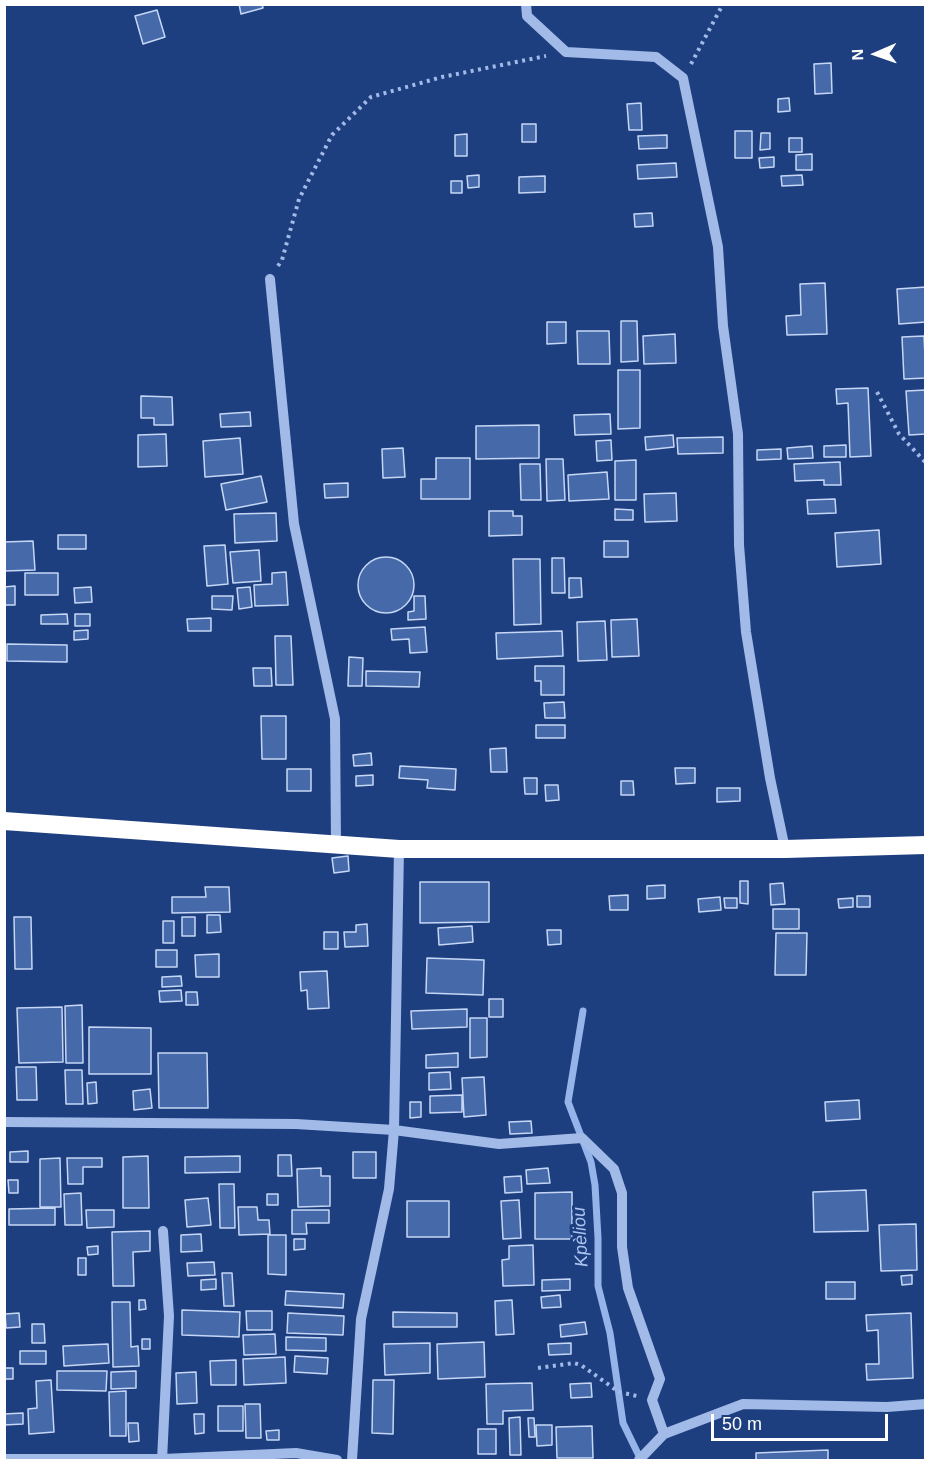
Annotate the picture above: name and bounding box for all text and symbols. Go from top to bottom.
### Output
north arrow [846,24,906,84]
text: N [849,49,866,61]
water label: Kpèliou [569,1206,593,1268]
scale bar [714,1402,891,1440]
text: 50 m [722,1414,762,1434]

